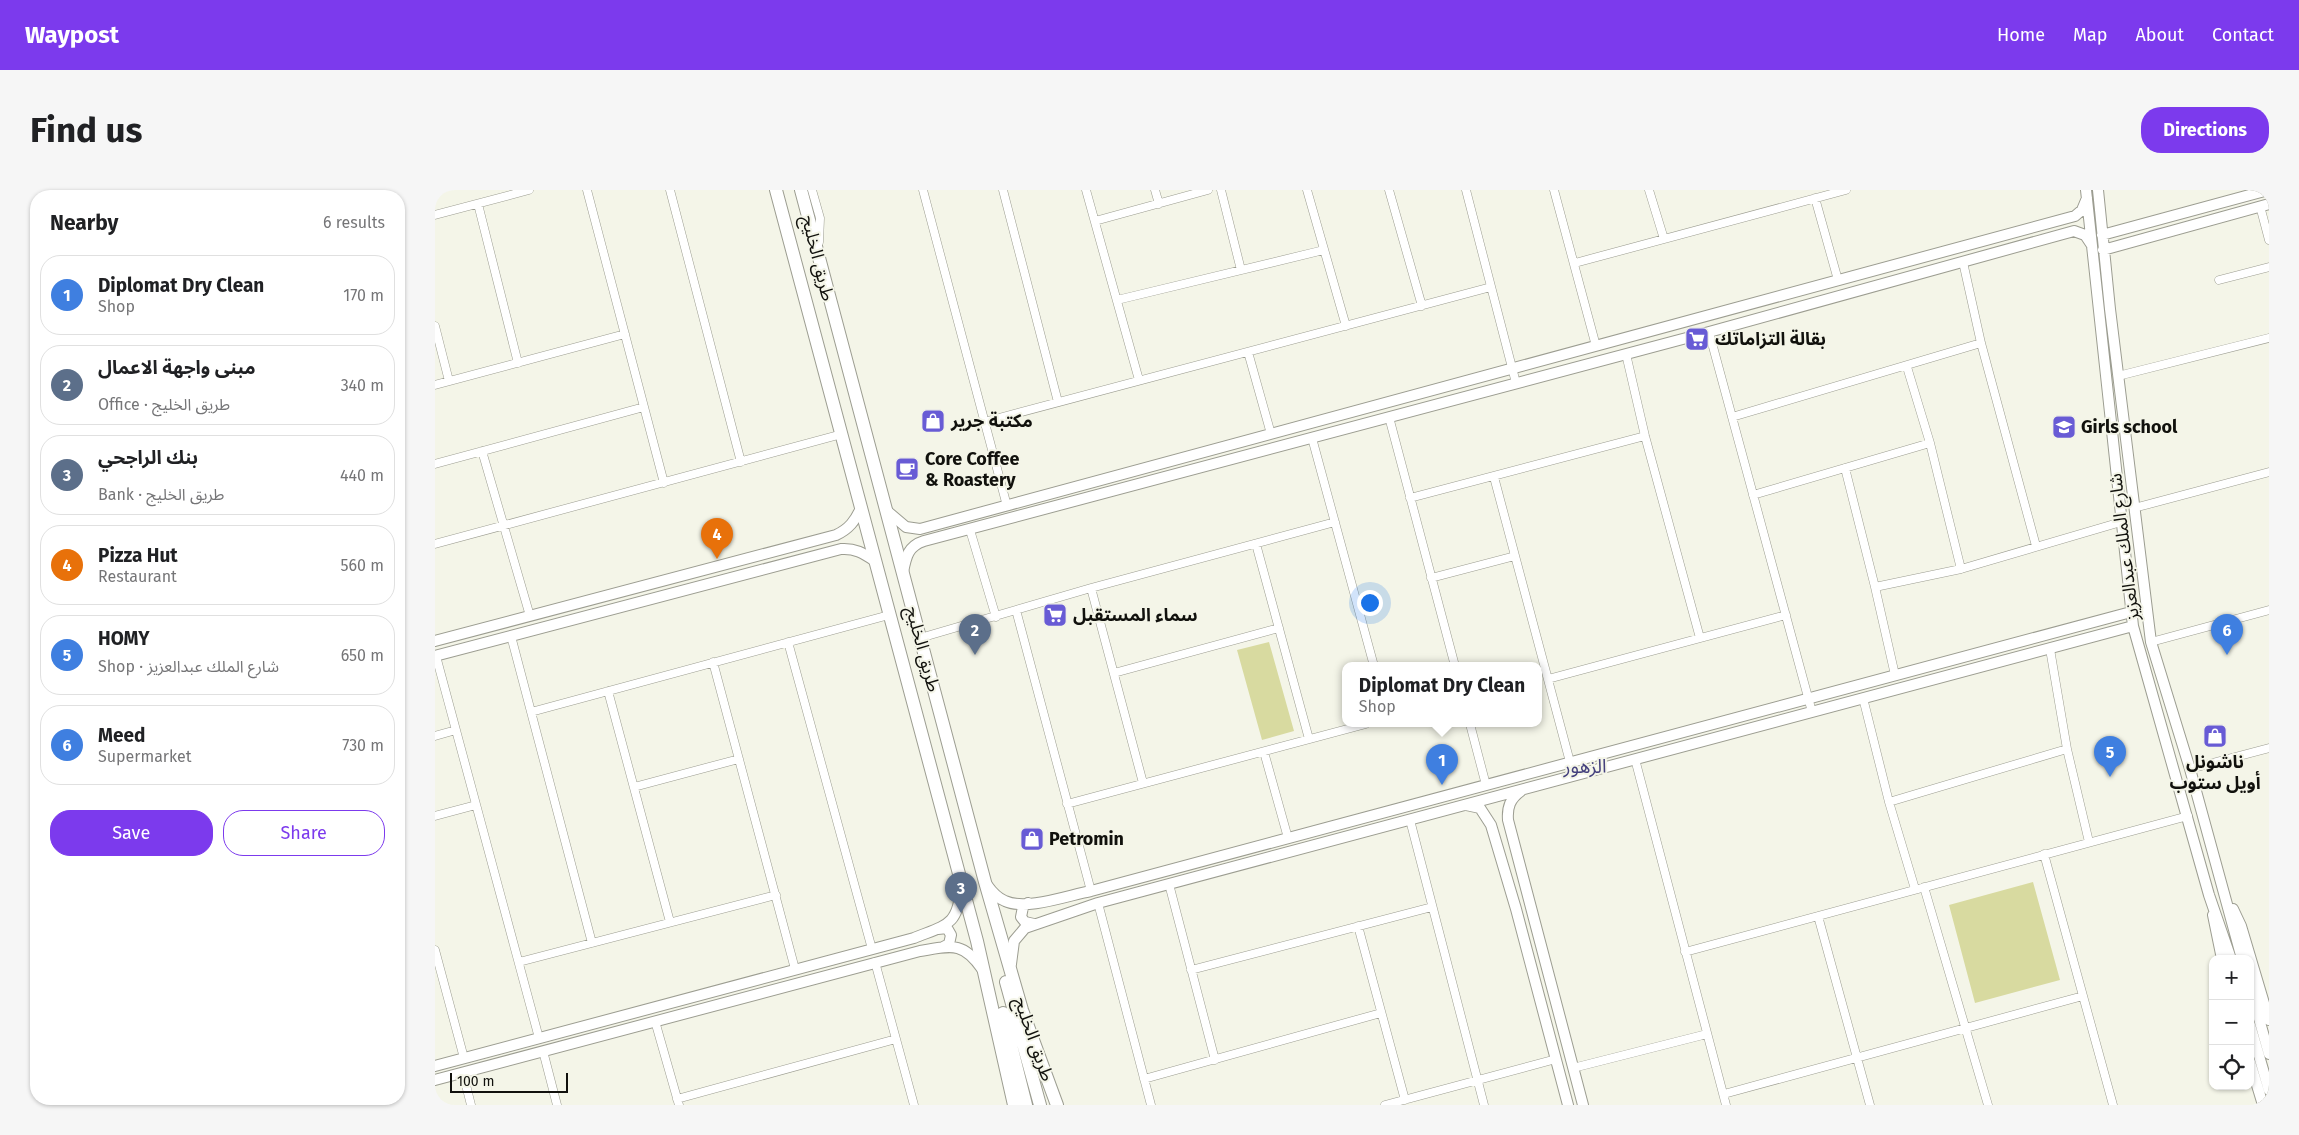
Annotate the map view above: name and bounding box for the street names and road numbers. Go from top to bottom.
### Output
street label: طريق الخليج [795,213,839,304]
street label: شارع الملك عبدالعزيز [2104,472,2147,623]
street label: طريق الخليج [899,604,945,695]
street label: طريق الخليج [1007,994,1059,1085]

